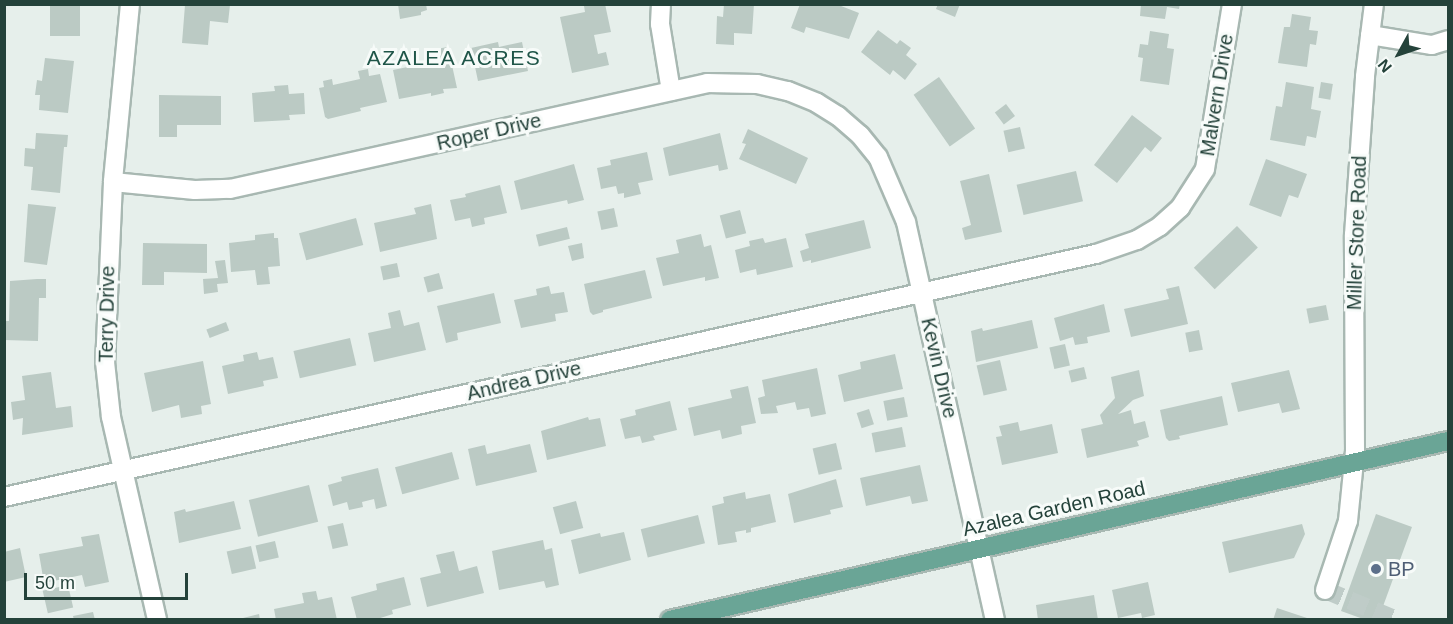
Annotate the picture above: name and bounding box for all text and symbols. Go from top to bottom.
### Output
north arrow [1369,24,1429,84]
street label: Malvern Drive [1195,32,1239,158]
district label: AZALEA ACRES [366,45,542,71]
text: N [1375,56,1395,76]
street label: Roper Drive [434,108,544,156]
street label: Miller Store Road [1342,155,1372,311]
street label: Terry Drive [94,265,120,363]
street label: Kevin Drive [916,315,962,421]
street label: Andrea Drive [464,356,584,406]
street label: Azalea Garden Road [960,476,1148,542]
place label: BP [1388,557,1415,581]
scale bar [27,561,190,599]
marker: BP [1369,562,1383,576]
text: 50 m [35,573,75,593]

